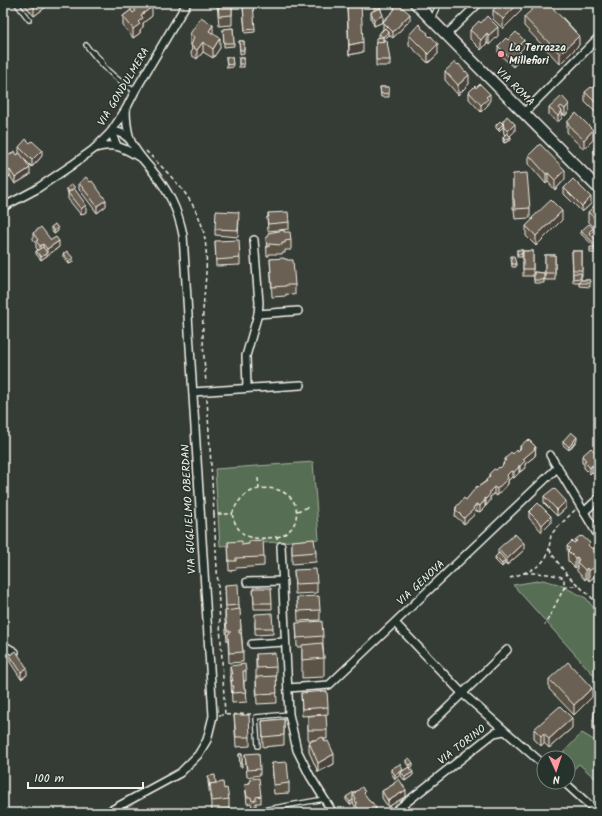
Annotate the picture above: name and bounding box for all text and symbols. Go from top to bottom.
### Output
place label: La Terrazza Millefiori [509,39,566,70]
street label: VIA GONDULMERA [93,44,155,130]
marker: La Terrazza Millefiori [496,49,506,59]
street label: VIA ROMA [491,63,539,111]
street label: VIA GUGLIELMO OBERDAN [177,443,201,574]
street label: VIA GENOVA [393,556,449,610]
street label: VIA TORINO [434,720,490,770]
north arrow [536,750,576,790]
scale bar [28,764,143,790]
text: 100 m [34,769,65,788]
text: N [552,770,560,788]

